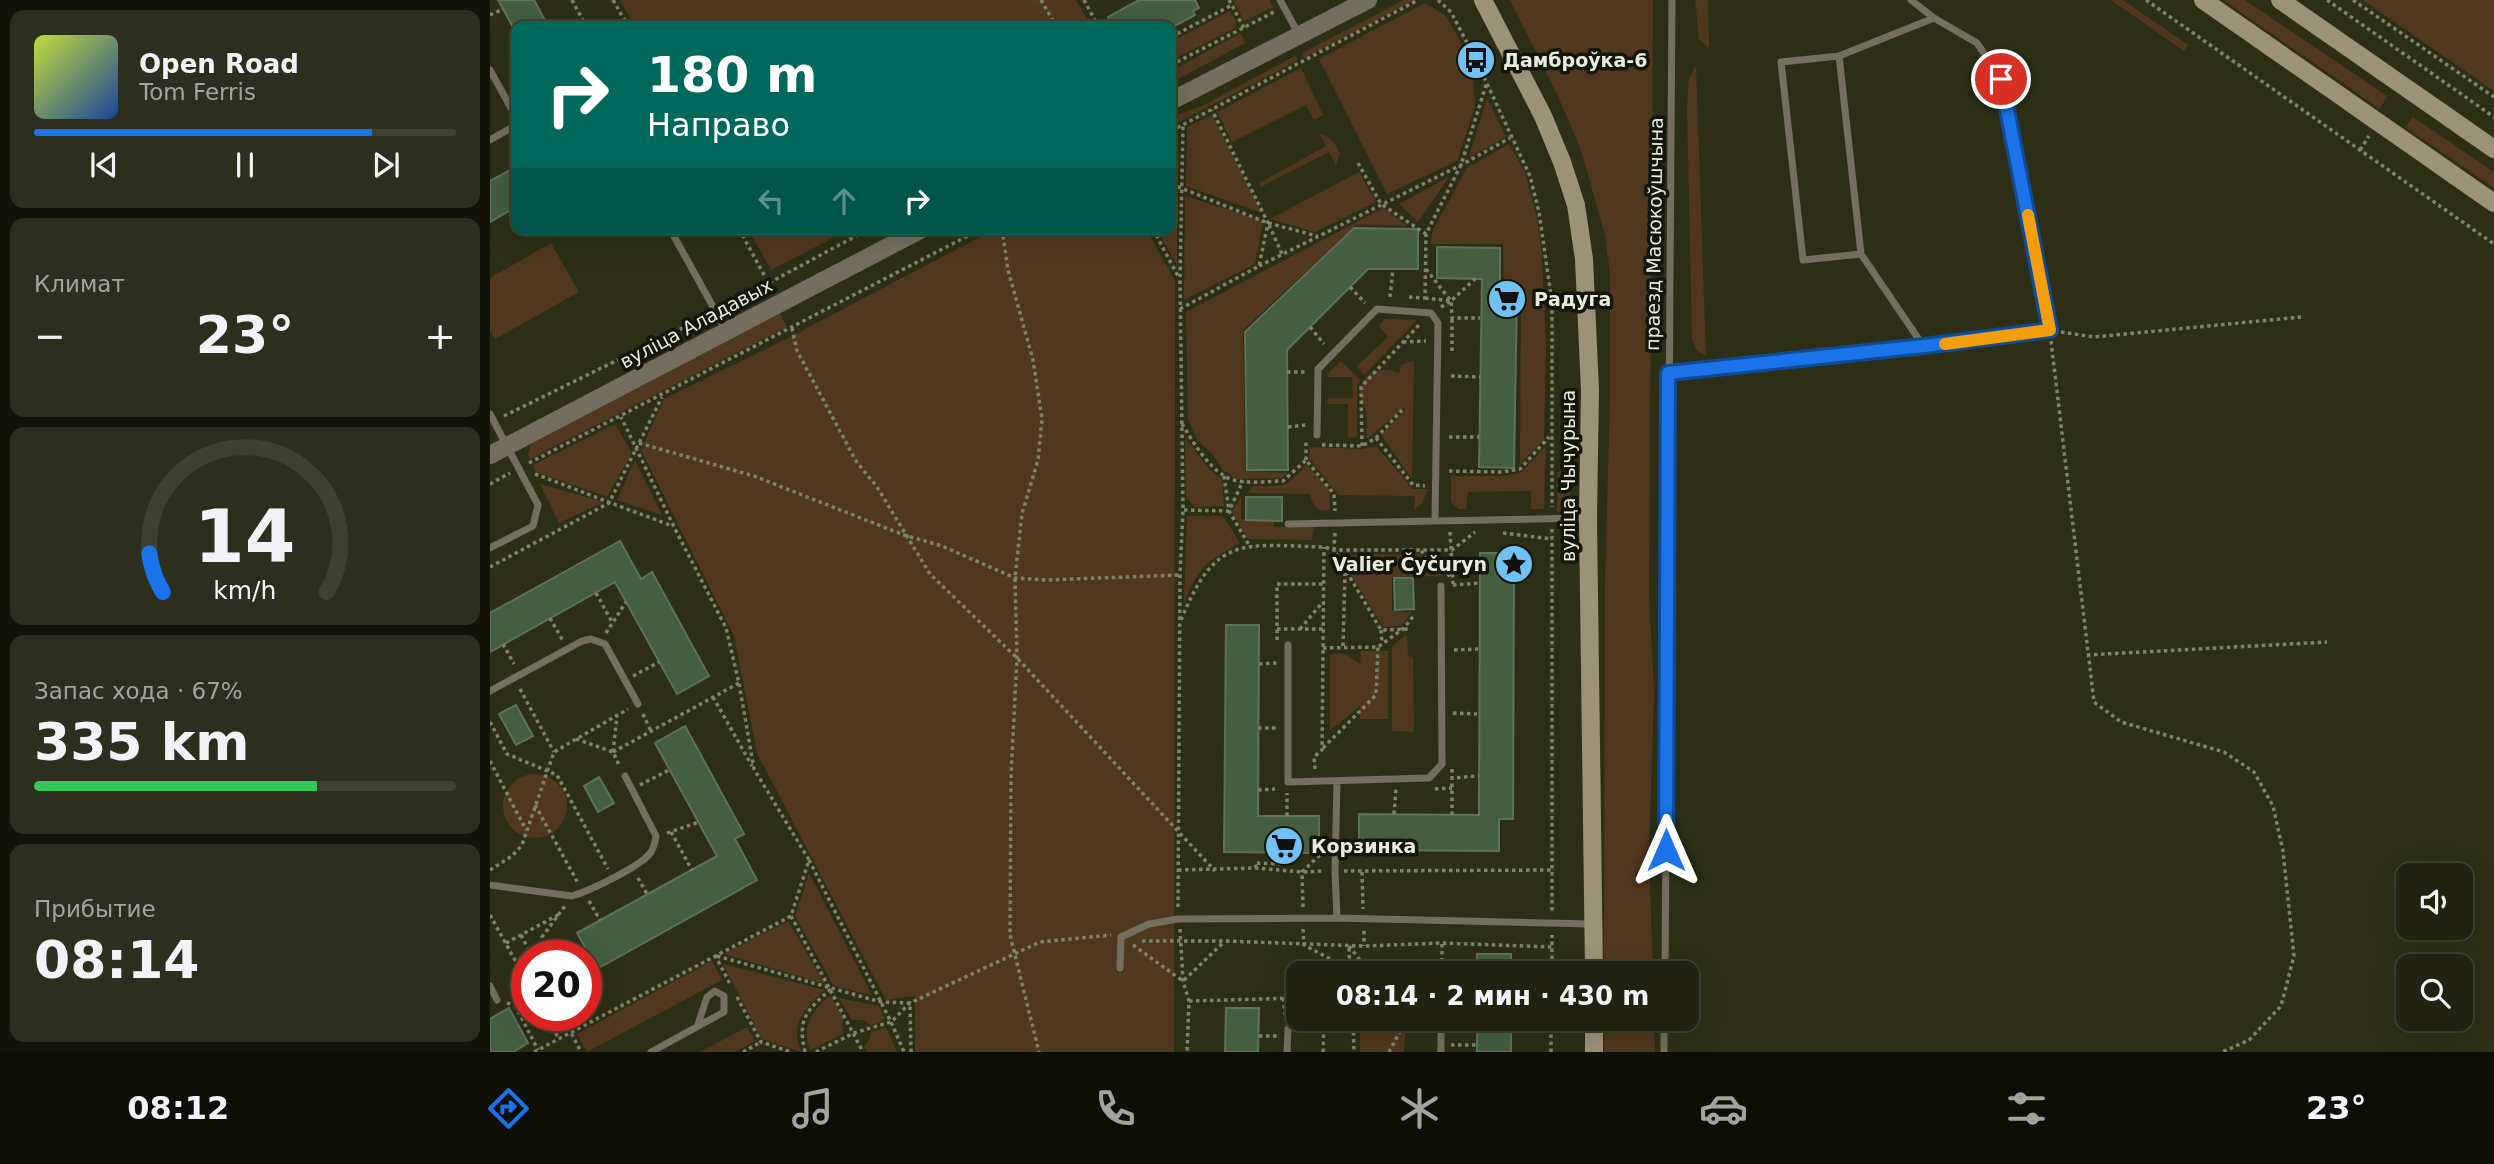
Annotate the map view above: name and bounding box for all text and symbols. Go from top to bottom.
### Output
bus stop icon: Дамброўка-6 [1455,39,1497,81]
text: 180 m [647,47,817,104]
text: Open Road [139,49,299,79]
icon: right [532,49,623,140]
place label: Дамброўка-6 [1503,49,1647,71]
pin [1971,49,2031,109]
icon: arrive [1982,60,2020,98]
text: Tom Ferris [139,79,256,105]
text: Направо [647,106,790,144]
street label: праезд Масюкоўшчына [1641,117,1667,351]
icon: previous [85,146,123,184]
icon: pause [226,146,264,184]
icon: next [367,146,405,184]
icon: left [752,182,790,220]
icon: ahead [825,182,863,220]
icon: right [898,182,936,220]
text: Климат [34,271,125,297]
street label: вуліца Аладавых [616,273,776,373]
supermarket icon: Радуга [1486,278,1528,320]
place label: Радуга [1534,288,1611,310]
text: 23° [196,305,294,365]
text: − [34,314,66,358]
text: + [424,314,456,358]
street label: вуліца Чычурына [1557,390,1579,562]
text: 14 [194,494,296,579]
place icon: Valier Čyčuryn [1493,543,1535,585]
place label: Valier Čyčuryn [1332,552,1487,575]
text: km/h [213,576,277,605]
text: Запас хода · 67% [34,678,243,704]
text: 335 km [34,712,249,772]
position arrow [1629,813,1703,887]
supermarket icon: Корзинка [1263,825,1305,867]
place label: Корзинка [1311,835,1416,857]
map controls [2396,863,2473,1031]
button: sound [2396,863,2473,940]
text: Прибытие [34,896,156,922]
text: 08:14 [34,930,200,990]
speed limit sign: 20 [511,940,602,1031]
button: search [2396,954,2473,1031]
text: 08:14 · 2 мин · 430 m [1336,981,1649,1011]
icon: directions [484,1084,533,1133]
icon: music [788,1084,837,1133]
icon: phone [1091,1084,1140,1133]
icon: climate [1395,1084,1444,1133]
icon: car [1699,1084,1748,1133]
icon: filters [2002,1084,2051,1133]
text: 08:12 [127,1089,229,1127]
text: 23° [2306,1089,2367,1127]

